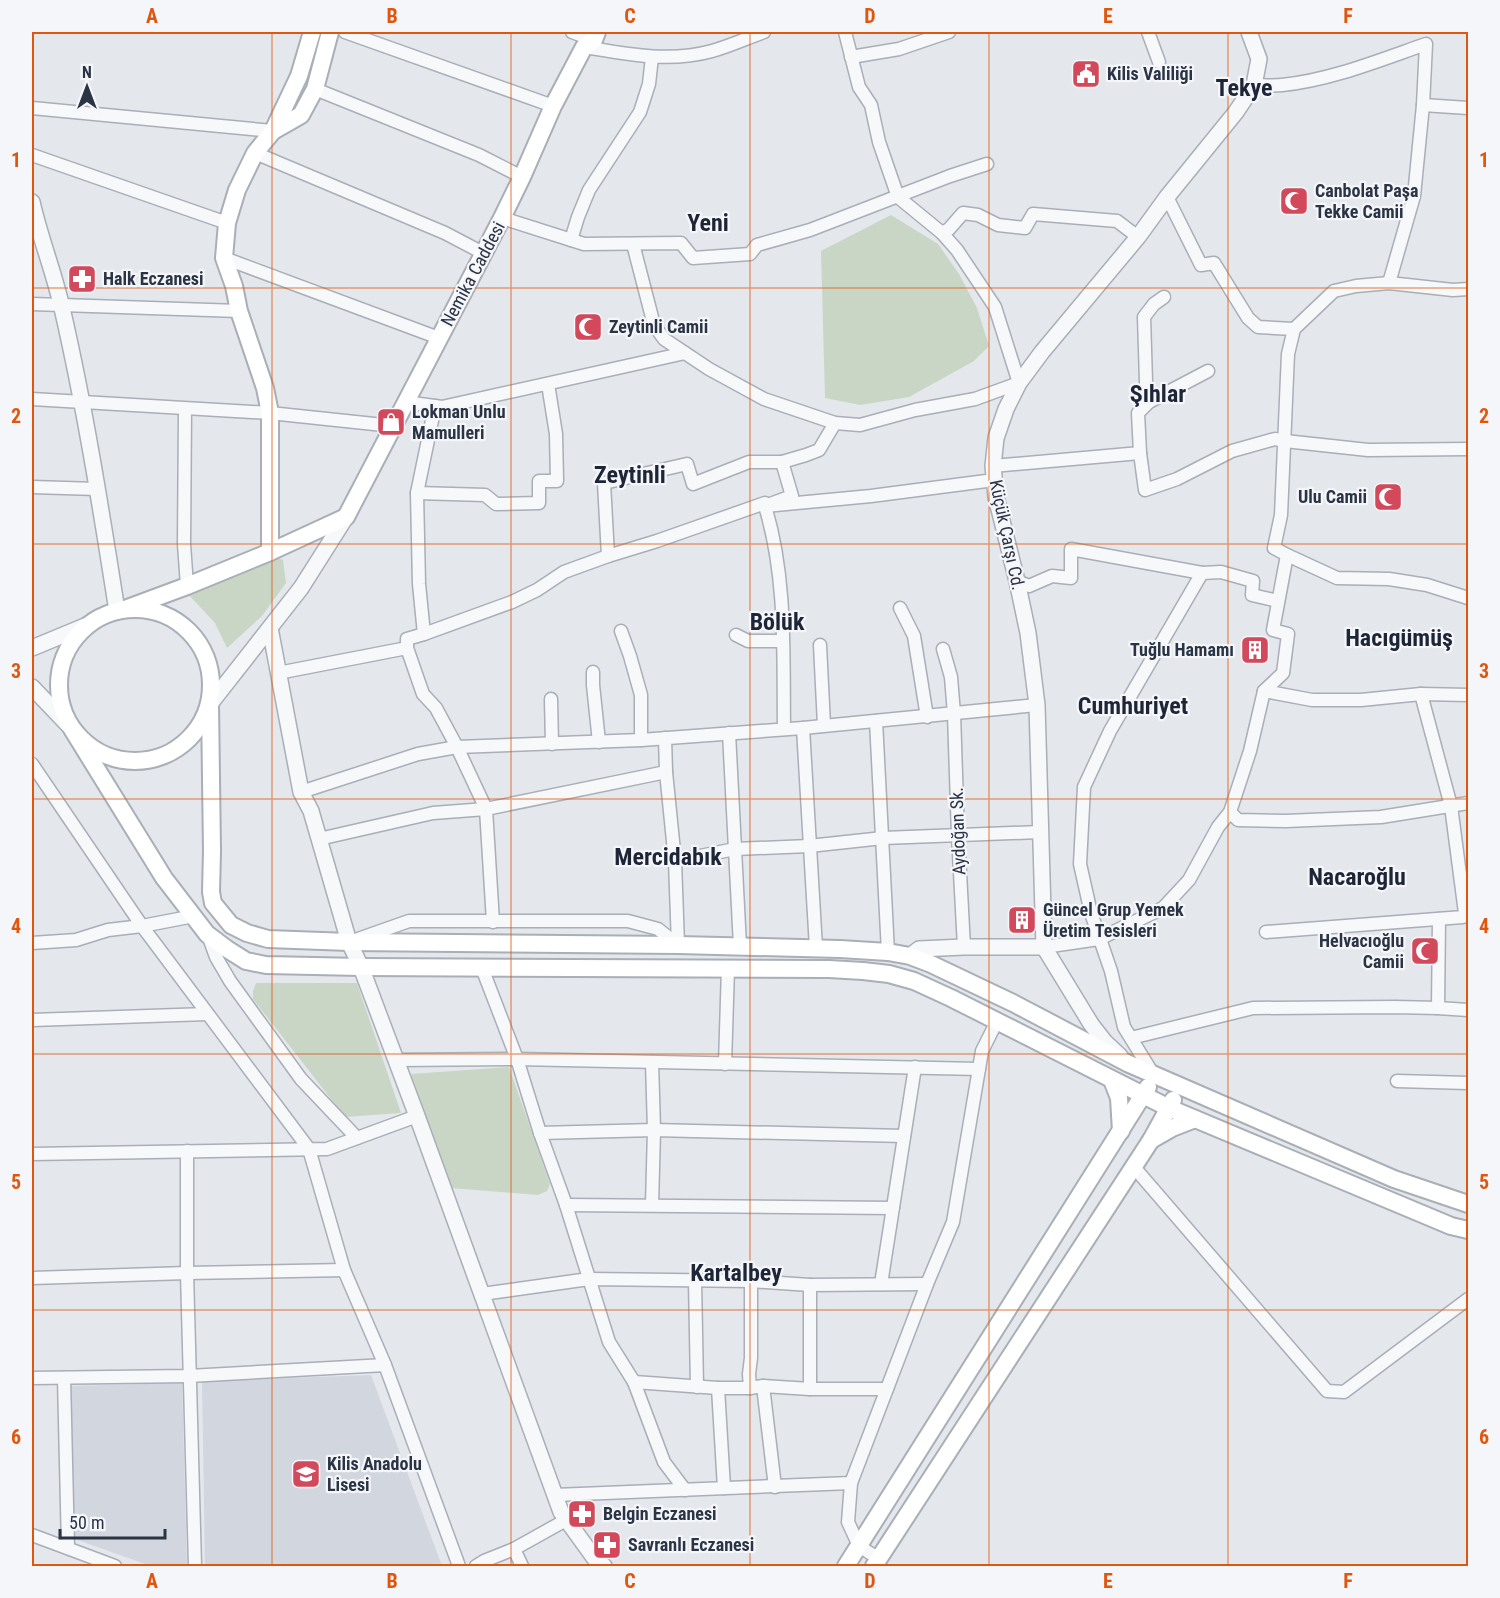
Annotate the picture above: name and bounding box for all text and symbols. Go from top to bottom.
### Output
text: A [146,4,158,28]
text: B [386,4,398,28]
text: C [624,4,636,28]
text: D [864,4,876,28]
text: E [1103,4,1113,28]
text: F [1343,4,1353,28]
north arrow [57,57,117,117]
public building icon: Kilis Valiliği [1070,58,1102,90]
text: N [82,63,92,82]
place label: Kilis Valiliği [1107,63,1193,84]
district label: Tekye [1216,74,1272,102]
text: 1 [11,148,21,172]
text: 1 [1479,148,1489,172]
place label: Canbolat Paşa Tekke Camii [1315,180,1418,222]
mosque icon: Canbolat Paşa Tekke Camii [1278,185,1310,217]
district label: Yeni [687,209,729,237]
street label: Nemika Caddesi [436,218,509,330]
pharmacy icon: Halk Eczanesi [66,263,98,295]
place label: Halk Eczanesi [103,268,204,289]
mosque icon: Zeytinli Camii [572,311,604,343]
place label: Zeytinli Camii [609,316,708,337]
district label: Şıhlar [1130,380,1186,408]
place label: Lokman Unlu Mamulleri [412,401,506,443]
text: 2 [11,404,21,428]
text: 2 [1479,404,1489,428]
shop icon: Lokman Unlu Mamulleri [375,406,407,438]
district label: Zeytinli [594,461,666,489]
street label: Küçük Çarşı Cd. [986,478,1029,592]
mosque icon: Ulu Camii [1372,481,1404,513]
place label: Ulu Camii [1298,486,1367,507]
district label: Bölük [750,608,805,636]
district label: Hacıgümüş [1345,624,1453,652]
building icon: Tuğlu Hamamı [1239,634,1271,666]
place label: Tuğlu Hamamı [1130,639,1234,660]
text: 3 [11,659,21,683]
text: 3 [1479,659,1489,683]
district label: Cumhuriyet [1078,692,1188,720]
street label: Aydoğan Sk. [945,787,970,875]
district label: Mercidabık [614,843,722,871]
district label: Nacaroğlu [1308,863,1406,891]
place label: Güncel Grup Yemek Üretim Tesisleri [1043,899,1184,941]
building icon: Güncel Grup Yemek Üretim Tesisleri [1006,904,1038,936]
text: 4 [11,914,21,938]
text: 4 [1479,914,1489,938]
place label: Helvacıoğlu Camii [1319,930,1404,972]
mosque icon: Helvacıoğlu Camii [1409,935,1441,967]
text: 5 [11,1170,21,1194]
text: 5 [1479,1170,1489,1194]
district label: Kartalbey [690,1259,782,1287]
text: 6 [11,1425,21,1449]
text: 6 [1479,1425,1489,1449]
place label: Kilis Anadolu Lisesi [327,1453,422,1495]
school or university icon: Kilis Anadolu Lisesi [290,1458,322,1490]
pharmacy icon: Belgin Eczanesi [566,1498,598,1530]
scale bar [60,1502,165,1540]
place label: Belgin Eczanesi [603,1503,717,1524]
text: 50 m [69,1512,104,1533]
pharmacy icon: Savranlı Eczanesi [591,1529,623,1561]
place label: Savranlı Eczanesi [628,1534,754,1555]
text: A [146,1569,158,1593]
text: B [386,1569,398,1593]
text: C [624,1569,636,1593]
text: D [864,1569,876,1593]
text: E [1103,1569,1113,1593]
text: F [1343,1569,1353,1593]

